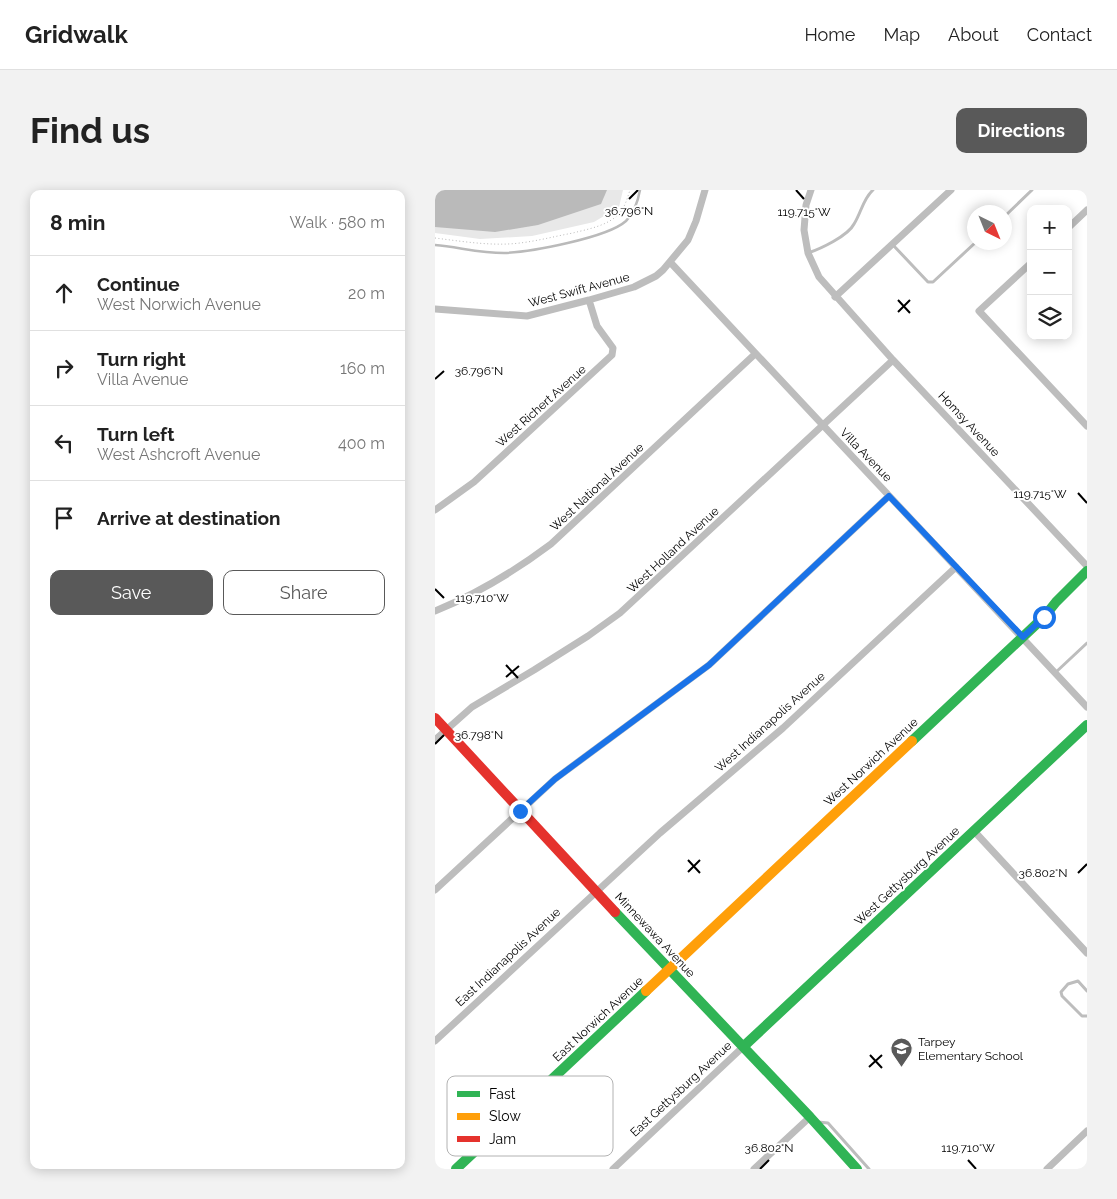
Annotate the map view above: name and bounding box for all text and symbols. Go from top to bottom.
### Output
text: Gridwalk [25,20,128,49]
text: Home [804,24,855,45]
text: Map [883,24,920,45]
text: About [948,24,999,45]
text: Contact [1027,24,1092,45]
button: Directions [956,108,1087,153]
text: Find us [30,110,150,151]
text: 36.796°N [605,204,653,218]
text: 119.715°W [777,205,831,219]
north arrow [967,205,1012,250]
map controls [1027,205,1072,340]
button: + [1027,205,1072,250]
text: 8 min [50,210,105,235]
text: Walk · 580 m [290,213,385,232]
button: − [1027,250,1072,295]
street label: West Swift Avenue [527,270,631,310]
text: Continue [97,273,180,295]
icon: ahead [50,279,78,307]
text: 20 m [348,284,385,303]
text: West Norwich Avenue [97,295,261,314]
button: layers [1027,295,1072,340]
text: Turn right [97,348,186,370]
icon: right [50,354,78,382]
text: 160 m [340,359,385,378]
street label: West Richert Avenue [493,362,589,450]
text: 36.796°N [455,364,503,378]
text: Villa Avenue [97,370,189,389]
street label: Homsy Avenue [935,389,1003,459]
text: Turn left [97,423,174,445]
street label: Villa Avenue [837,425,895,485]
icon: left [50,429,78,457]
text: 400 m [338,434,385,453]
street label: West National Avenue [547,440,647,534]
text: West Ashcroft Avenue [97,445,260,464]
text: 119.715°W [1013,487,1067,501]
icon: arrive [50,504,78,532]
street label: West Holland Avenue [624,504,722,596]
text: Arrive at destination [97,507,281,529]
button: Save [50,570,213,615]
button: Share [223,570,385,615]
text: 119.710°W [455,591,509,605]
route start [1033,606,1056,629]
street label: West Indianapolis Avenue [712,669,828,775]
street label: West Norwich Avenue [821,715,921,809]
text: 36.798°N [455,728,503,742]
route end [509,800,532,823]
street label: West Gettysburg Avenue [852,824,962,928]
text: 36.802°N [1019,866,1067,880]
street label: Minnewawa Avenue [612,890,698,980]
street label: East Indianapolis Avenue [453,905,563,1009]
street label: East Norwich Avenue [550,974,646,1064]
place label: Tarpey Elementary School [918,1035,1024,1063]
school or university icon: Tarpey Elementary School [890,1037,914,1068]
street label: East Gettysburg Avenue [627,1038,735,1140]
legend [447,1076,613,1156]
text: Fast [489,1086,516,1102]
text: Slow [489,1108,521,1124]
text: Jam [489,1131,516,1147]
text: 36.802°N [745,1141,793,1155]
text: 119.710°W [941,1141,995,1155]

